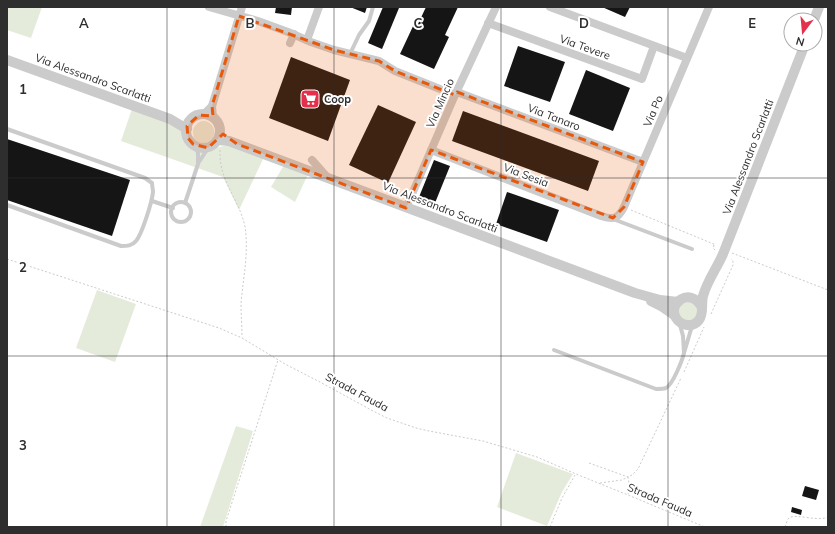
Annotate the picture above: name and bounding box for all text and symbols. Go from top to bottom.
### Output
north arrow [783,12,823,52]
text: A [79,15,89,31]
text: B [246,15,255,31]
text: C [414,15,423,31]
text: D [579,15,589,31]
text: E [748,15,756,31]
street label: Via Tevere [558,31,612,63]
text: N [794,34,806,49]
street label: Via Alessandro Scarlatti [33,51,153,105]
street label: Via Mincio [423,76,457,130]
text: 1 [19,81,27,97]
supermarket icon: Coop [299,88,321,110]
place label: Coop [324,92,351,106]
street label: Via Po [640,93,666,129]
street label: Via Alessandro Scarlatti [720,97,776,217]
street label: Via Tanaro [526,101,582,133]
street label: Via Sesia [501,160,551,190]
street label: Via Alessandro Scarlatti [380,179,500,235]
text: 2 [19,259,27,275]
street label: Strada Fauda [323,370,391,414]
text: 3 [19,437,27,453]
street label: Strada Fauda [625,480,695,520]

